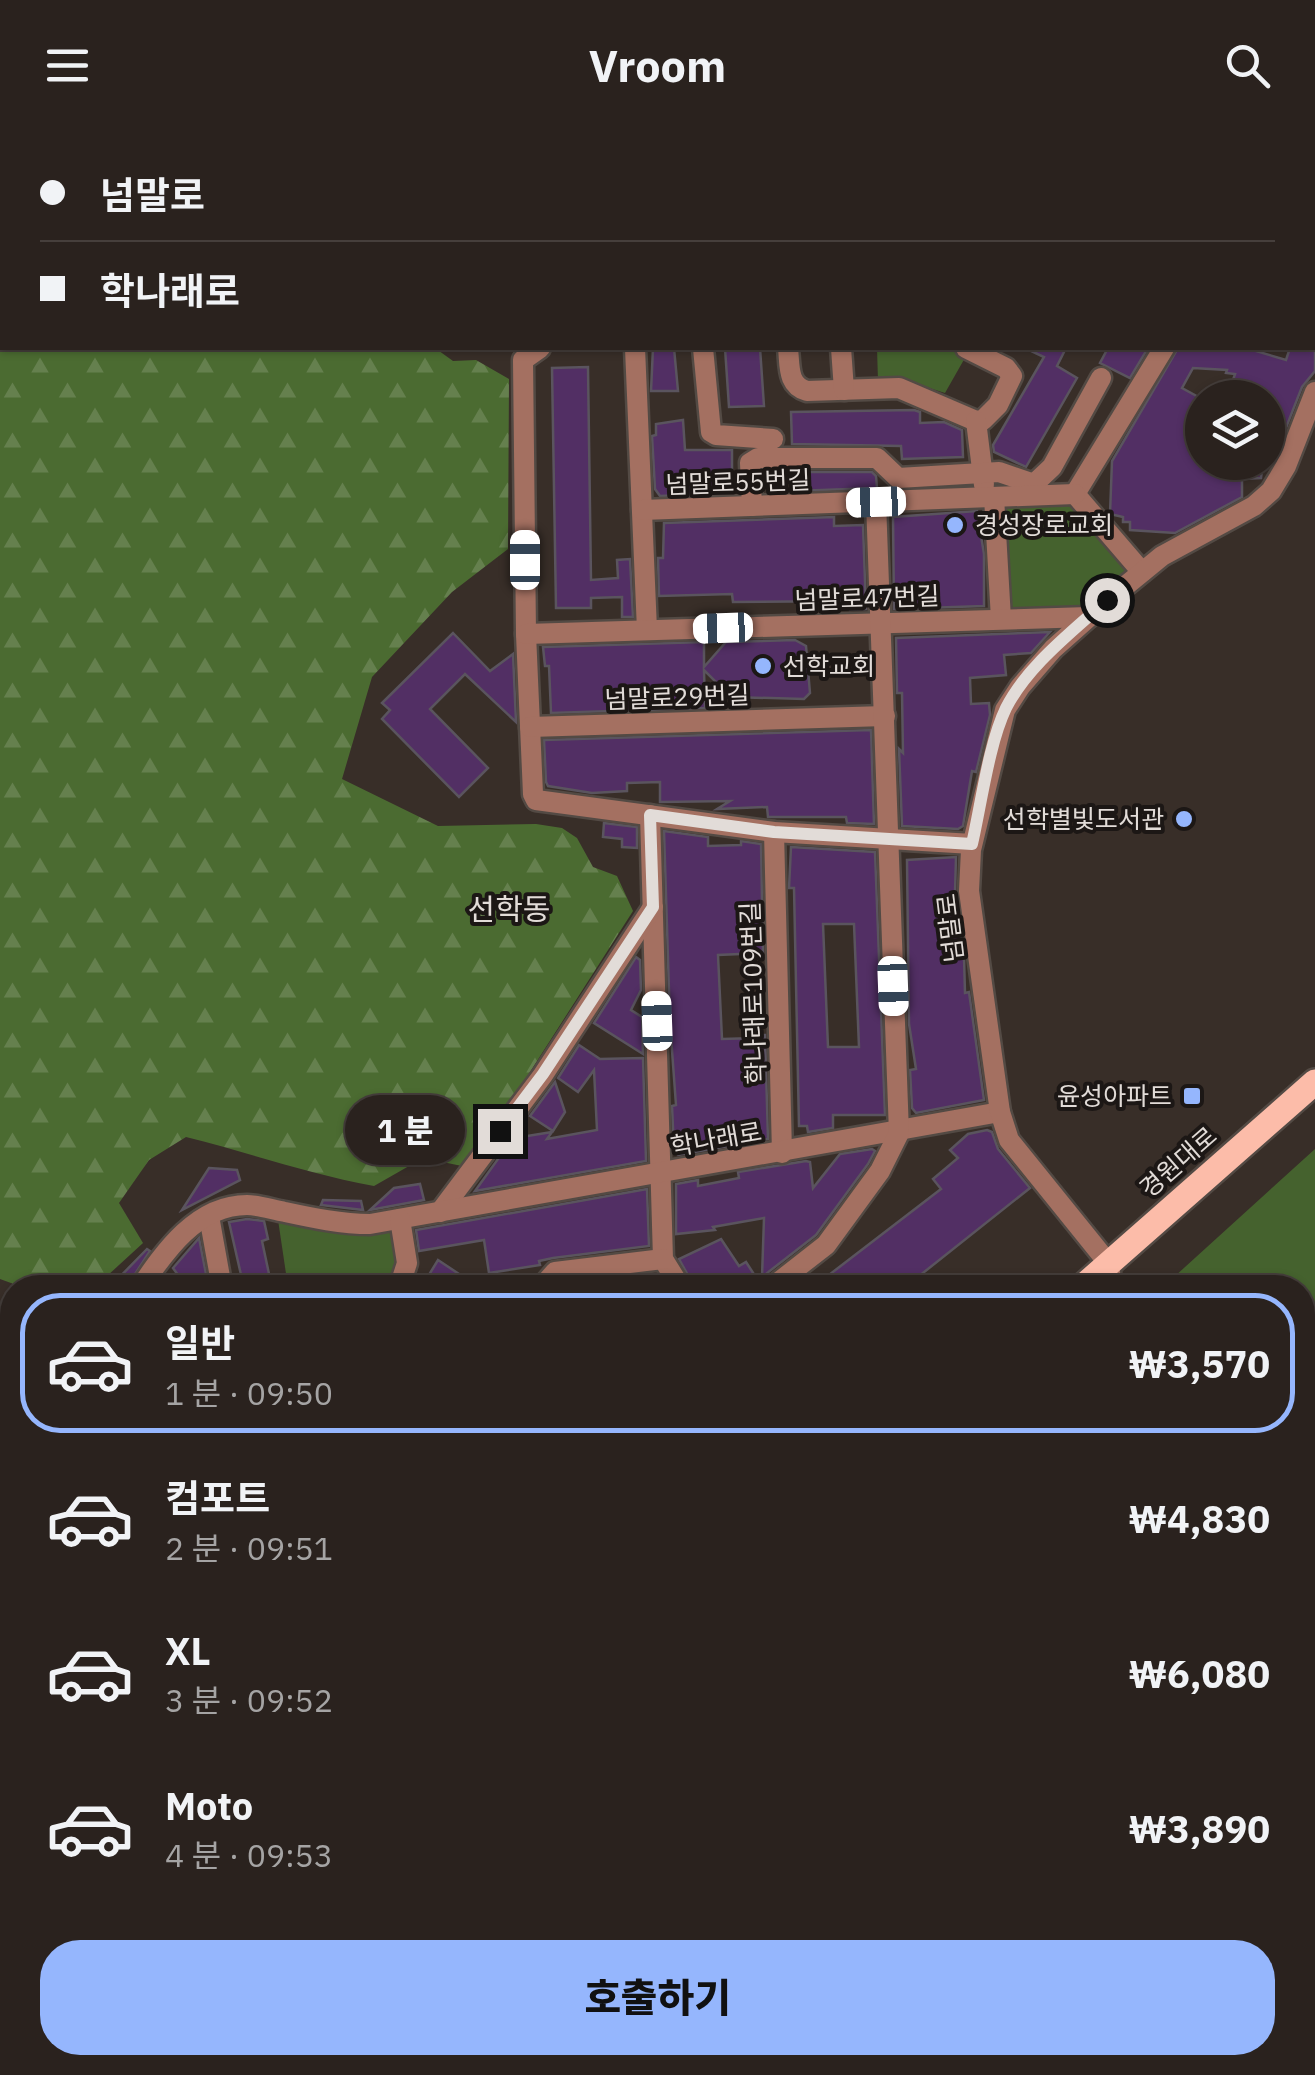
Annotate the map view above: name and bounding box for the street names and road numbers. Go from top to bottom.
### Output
street label: 넘말로55번길 [665,462,811,501]
street label: 넘말로47번길 [794,578,940,617]
street label: 넘말로29번길 [604,677,750,716]
street label: 넘말로 [929,892,970,964]
street label: 학나래로109번길 [733,901,772,1085]
street label: 학나래로 [668,1114,764,1163]
street label: 경원대로 [1132,1119,1223,1204]

